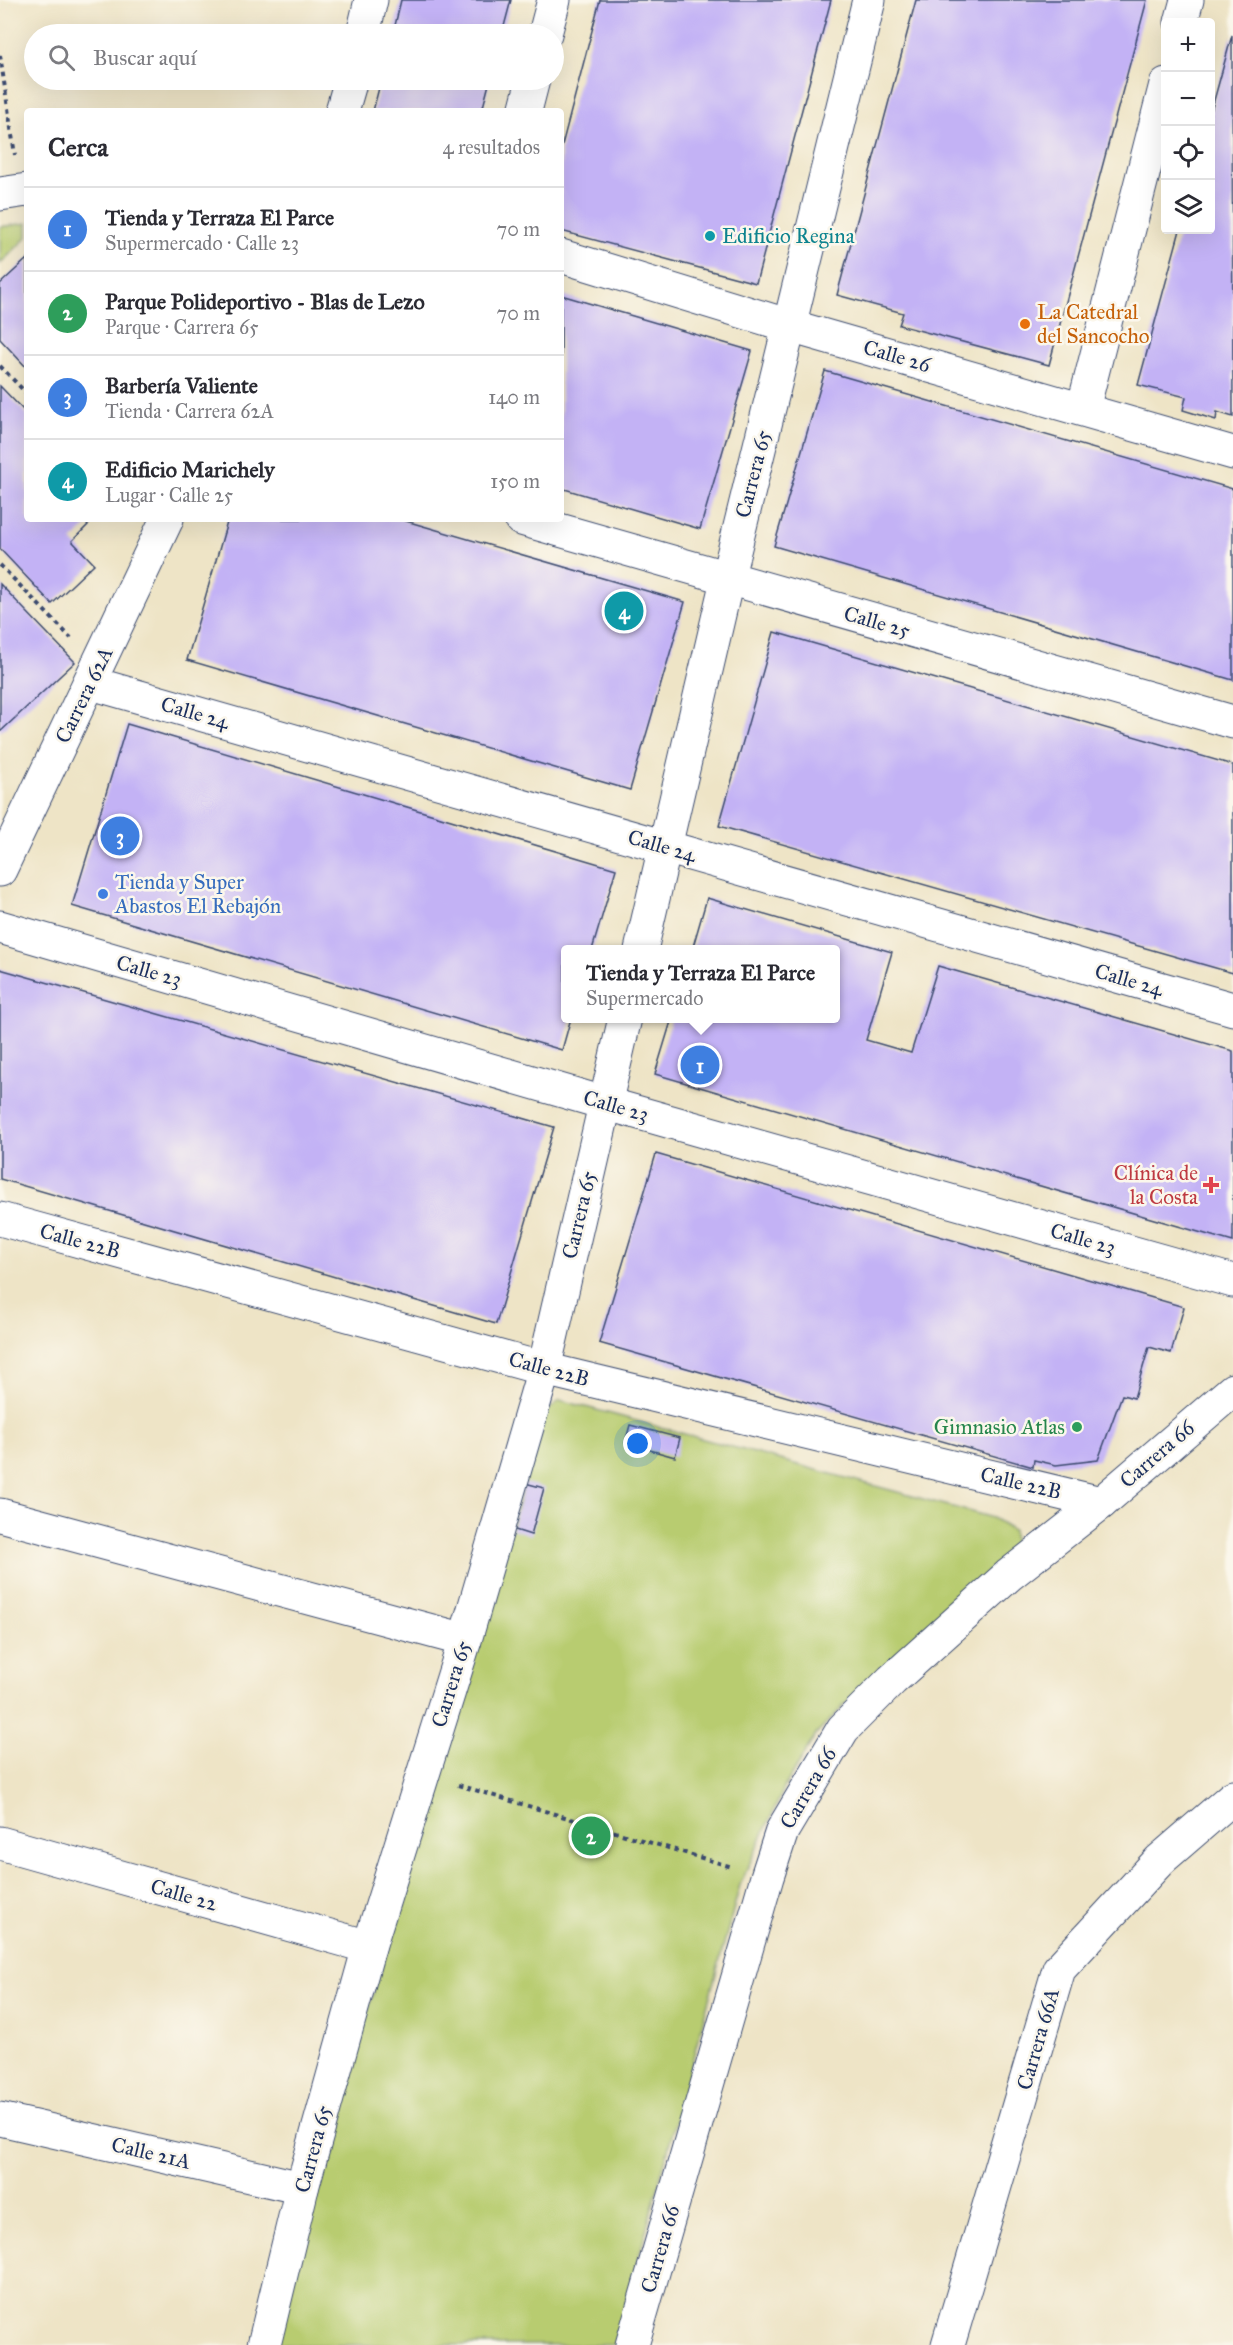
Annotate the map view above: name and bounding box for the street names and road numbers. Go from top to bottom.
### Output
street label: Calle 26 [860,334,935,378]
street label: Carrera 65 [730,427,776,520]
street label: Calle 25 [841,600,913,644]
street label: Carrera 62A [50,643,118,747]
street label: Calle 24 [158,691,233,735]
street label: Calle 24 [625,824,700,868]
street label: Calle 23 [113,949,185,993]
street label: Calle 24 [1092,958,1167,1002]
street label: Calle 23 [580,1084,652,1128]
street label: Carrera 65 [556,1168,602,1261]
street label: Calle 23 [1047,1217,1119,1261]
street label: Calle 22B [37,1218,123,1264]
street label: Calle 22B [506,1346,592,1392]
street label: Carrera 66 [1114,1414,1201,1493]
street label: Calle 22B [978,1461,1064,1505]
street label: Carrera 65 [426,1637,477,1731]
street label: Carrera 66 [774,1741,842,1834]
street label: Calle 22 [148,1873,221,1917]
street label: Carrera 66A [1011,1985,1065,2093]
street label: Carrera 65 [289,2102,337,2196]
street label: Calle 21A [109,2131,193,2175]
street label: Carrera 66 [635,2201,685,2296]

